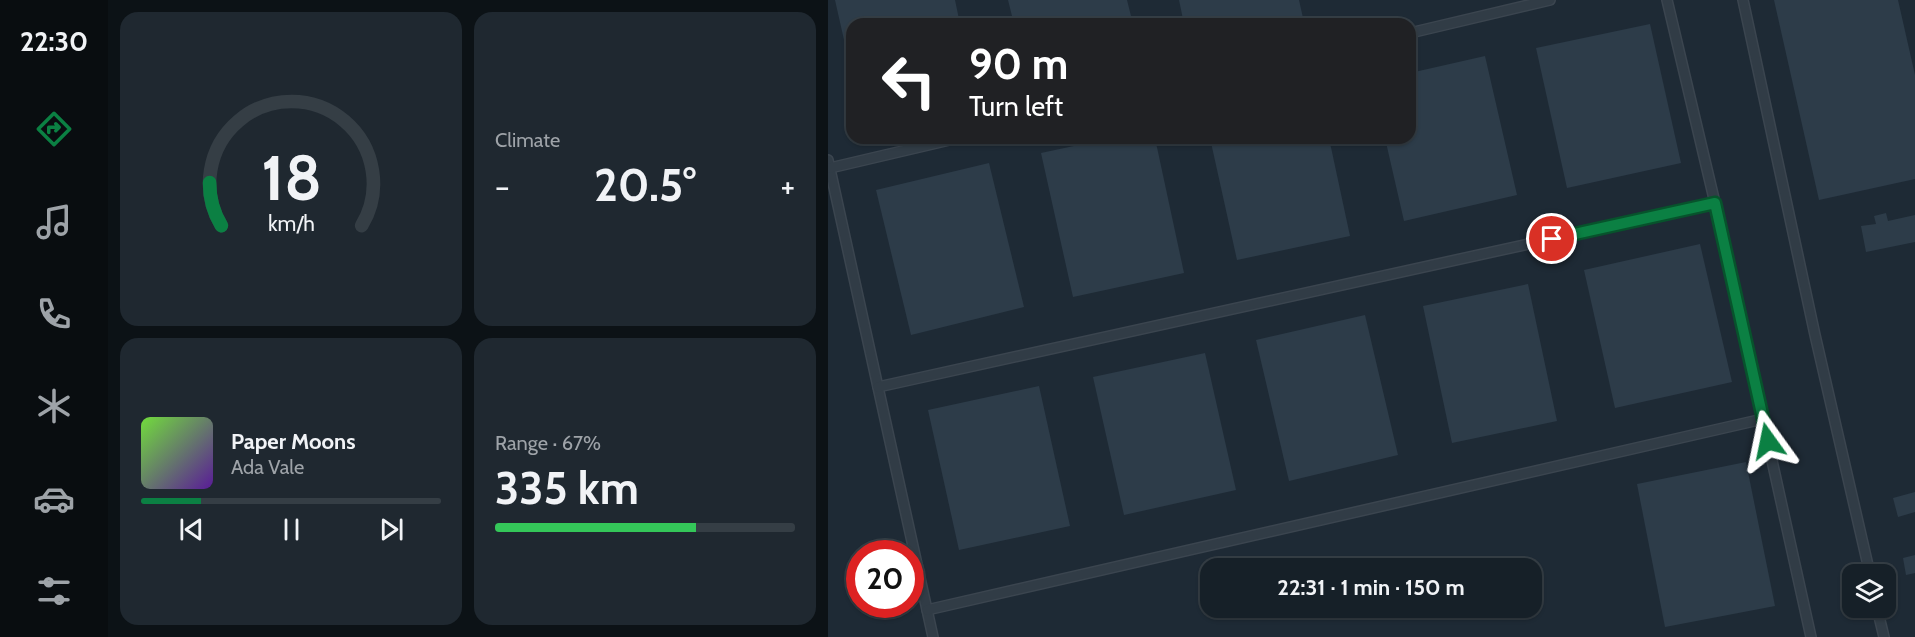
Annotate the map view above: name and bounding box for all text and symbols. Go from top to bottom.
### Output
text: 22:30 [20,25,88,58]
text: 90 m [969,38,1068,90]
icon: left [870,42,948,120]
text: Turn left [969,90,1063,123]
icon: directions [33,108,75,150]
text: Climate [495,128,560,152]
text: 18 [261,140,321,216]
text: 20.5° [594,158,696,212]
text: − [495,166,510,206]
text: + [780,166,795,206]
icon: music [33,201,75,243]
text: km/h [268,210,314,236]
pin [1526,213,1577,264]
icon: arrive [1535,222,1568,255]
icon: phone [33,293,75,335]
icon: climate [33,385,75,427]
position arrow [1736,409,1800,473]
text: Paper Moons [231,428,355,455]
text: Range · 67% [495,431,601,455]
text: Ada Vale [231,455,304,479]
text: 335 km [495,461,639,515]
icon: car [33,478,75,520]
icon: previous [175,513,208,546]
icon: pause [275,513,308,546]
icon: next [375,513,408,546]
speed limit sign: 20 [846,540,924,618]
map controls [1842,564,1896,618]
button: layers [1842,564,1896,618]
icon: filters [33,570,75,612]
text: 22:31 · 1 min · 150 m [1277,574,1465,601]

